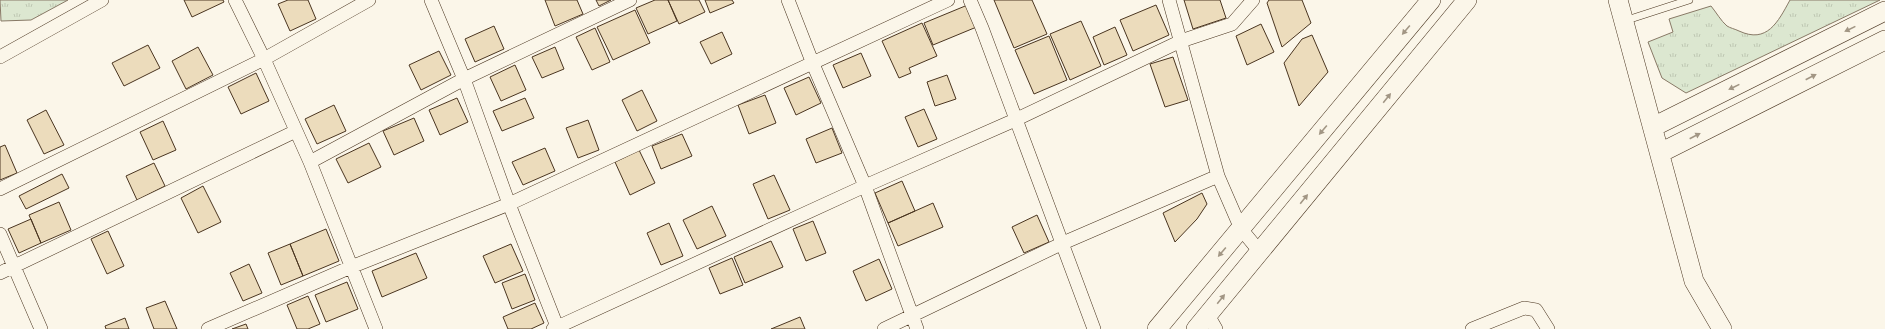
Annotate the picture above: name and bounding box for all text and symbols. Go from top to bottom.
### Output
one-way arrow [1402,25,1411,35]
one-way arrow [1844,26,1856,32]
one-way arrow [1805,74,1817,81]
one-way arrow [1728,84,1739,90]
one-way arrow [1382,93,1391,104]
one-way arrow [1319,125,1328,136]
one-way arrow [1689,132,1700,139]
one-way arrow [1299,193,1308,204]
one-way arrow [1218,246,1227,257]
one-way arrow [1217,293,1226,304]

